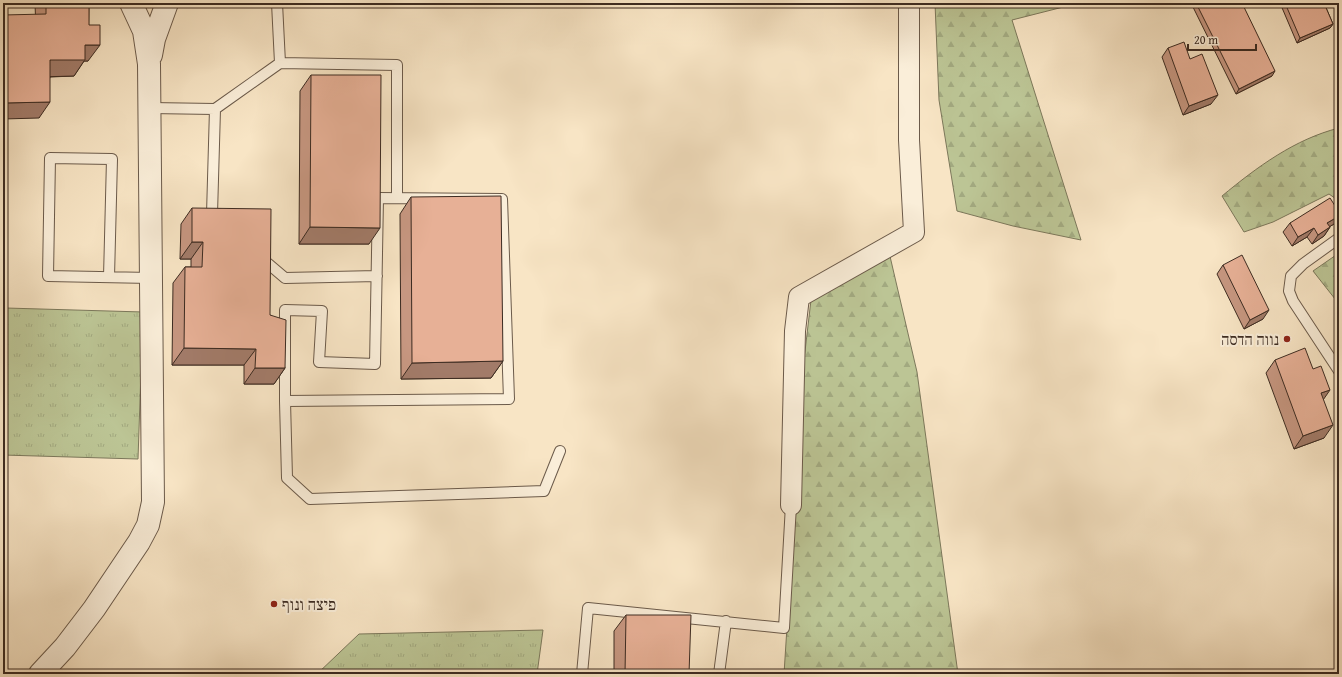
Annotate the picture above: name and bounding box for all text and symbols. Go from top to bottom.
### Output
scale bar [1188,26,1256,52]
text: 20 m [1194,31,1218,48]
place label: נווה הדסה [1221,327,1279,351]
marker: נווה הדסה [1282,334,1292,344]
place label: פיצה ונוף [282,592,336,616]
marker: פיצה ונוף [269,599,279,609]

